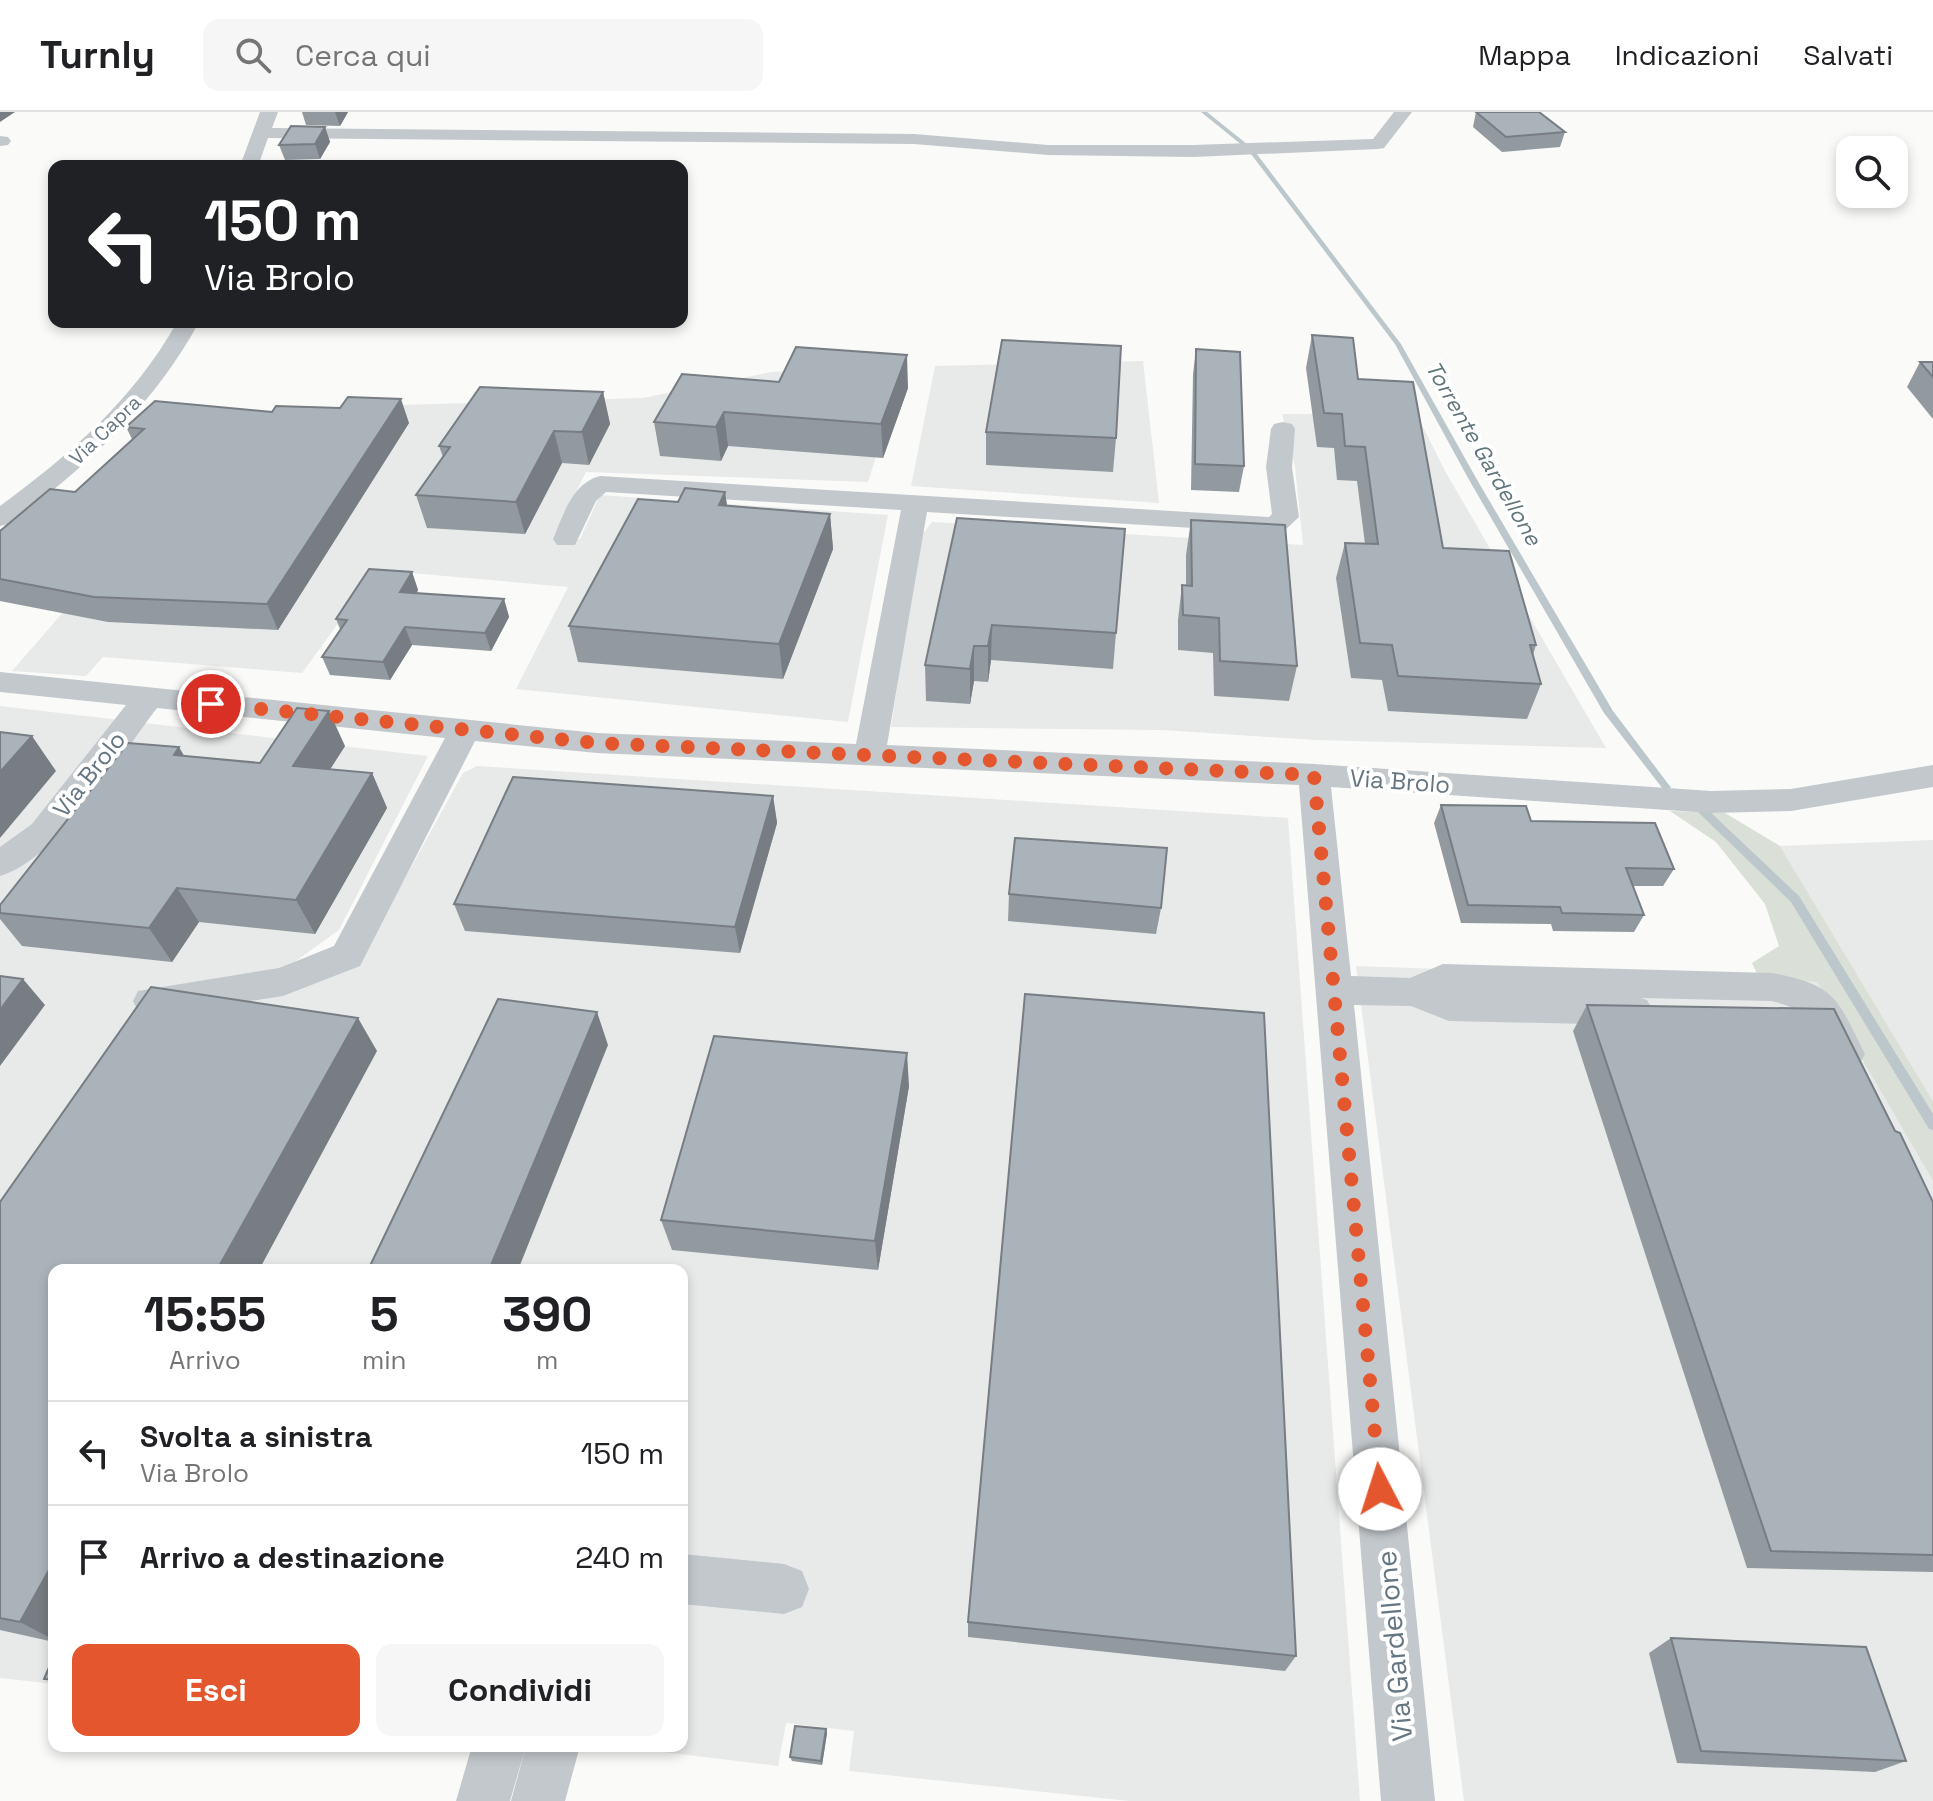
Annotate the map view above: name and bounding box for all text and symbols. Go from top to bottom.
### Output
search box [203,19,763,91]
text: Turnly [40,31,155,79]
icon: search [231,33,275,77]
text: Cerca qui [295,36,431,75]
text: Mappa [1478,37,1571,73]
text: Indicazioni [1615,37,1759,73]
text: Salvati [1803,37,1893,73]
map controls [1836,136,1908,208]
button: search [1836,136,1908,208]
text: 150 m [204,185,361,256]
icon: left [72,192,176,296]
text: Via Brolo [204,255,355,301]
water label: Torrente Gardellone [1420,356,1549,551]
street label: Via Capra [64,389,146,471]
pin [177,670,245,738]
icon: arrive [189,682,233,726]
street label: Via Brolo [46,725,132,823]
street label: Via Brolo [1349,762,1451,800]
text: 15:55 [144,1284,266,1345]
text: 5 [370,1284,399,1345]
text: 390 [502,1284,592,1345]
text: Arrivo [169,1343,241,1377]
text: min [362,1343,407,1377]
text: m [536,1343,558,1377]
text: Svolta a sinistra [140,1417,372,1456]
icon: left [72,1431,116,1475]
text: 150 m [581,1434,664,1473]
position arrow [1338,1447,1422,1531]
text: Via Brolo [140,1456,249,1490]
icon: arrive [72,1535,116,1579]
text: Arrivo a destinazione [140,1538,445,1577]
text: 240 m [575,1538,664,1577]
street label: Via Gardellone [1368,1549,1420,1743]
button: Esci [72,1644,360,1736]
button: Condividi [376,1644,664,1736]

